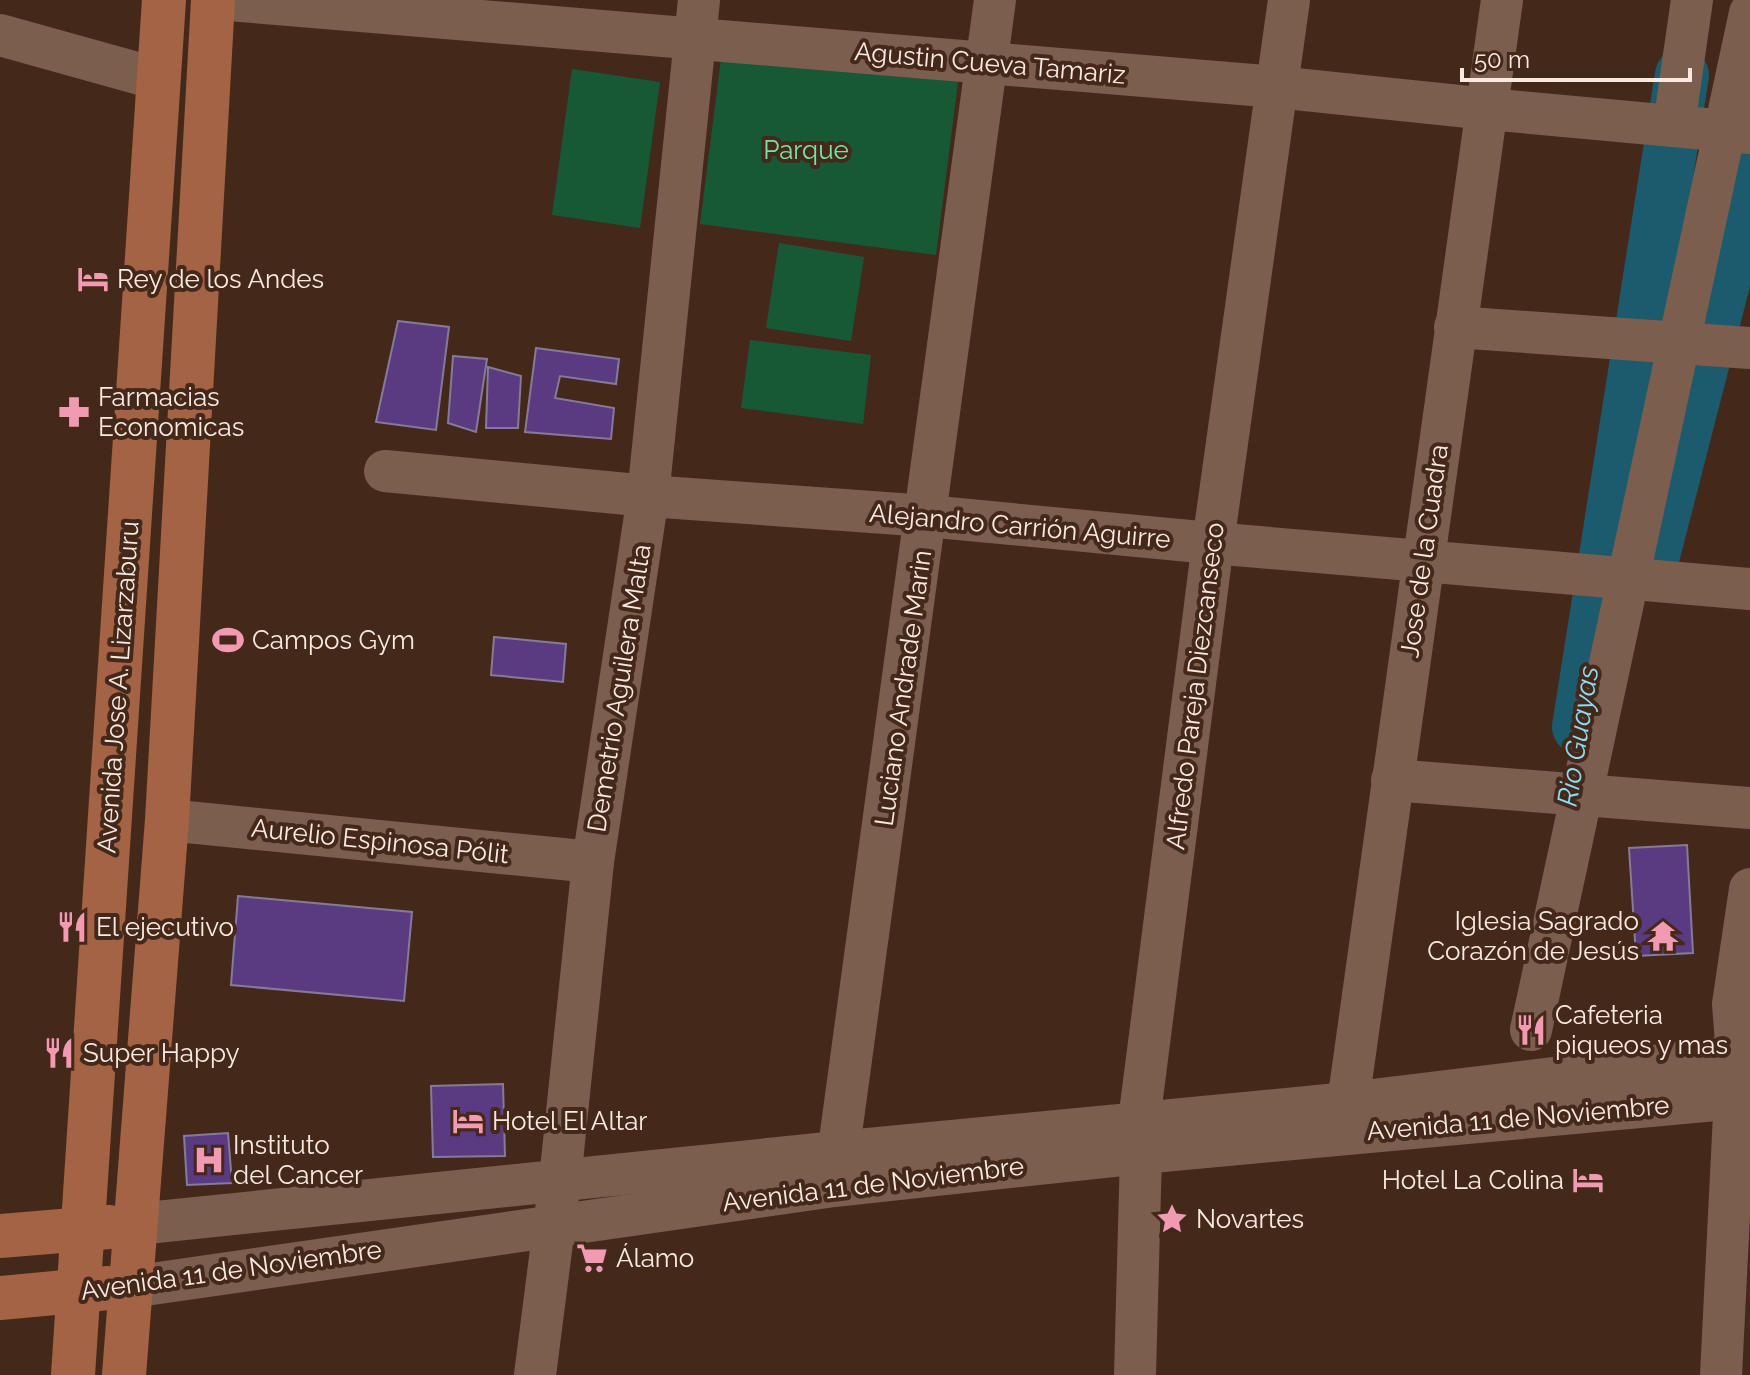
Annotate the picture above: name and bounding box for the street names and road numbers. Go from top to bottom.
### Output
street label: Agustin Cueva Tamariz [853,36,1127,90]
street label: Jose de la Cuadra [1394,442,1454,660]
street label: Alejandro Carrión Aguirre [868,498,1172,554]
street label: Avenida Jose A. Lizarzaburu [91,520,145,854]
street label: Alfredo Pareja Diezcanseco [1160,521,1230,851]
street label: Demetrio Aguilera Malta [581,542,657,834]
street label: Luciano Andrade Marin [869,548,937,828]
street label: Aurelio Espinosa Pólit [250,813,510,869]
street label: Avenida 11 de Noviembre [1365,1090,1671,1146]
street label: Avenida 11 de Noviembre [720,1151,1026,1217]
street label: Avenida 11 de Noviembre [79,1234,383,1306]

